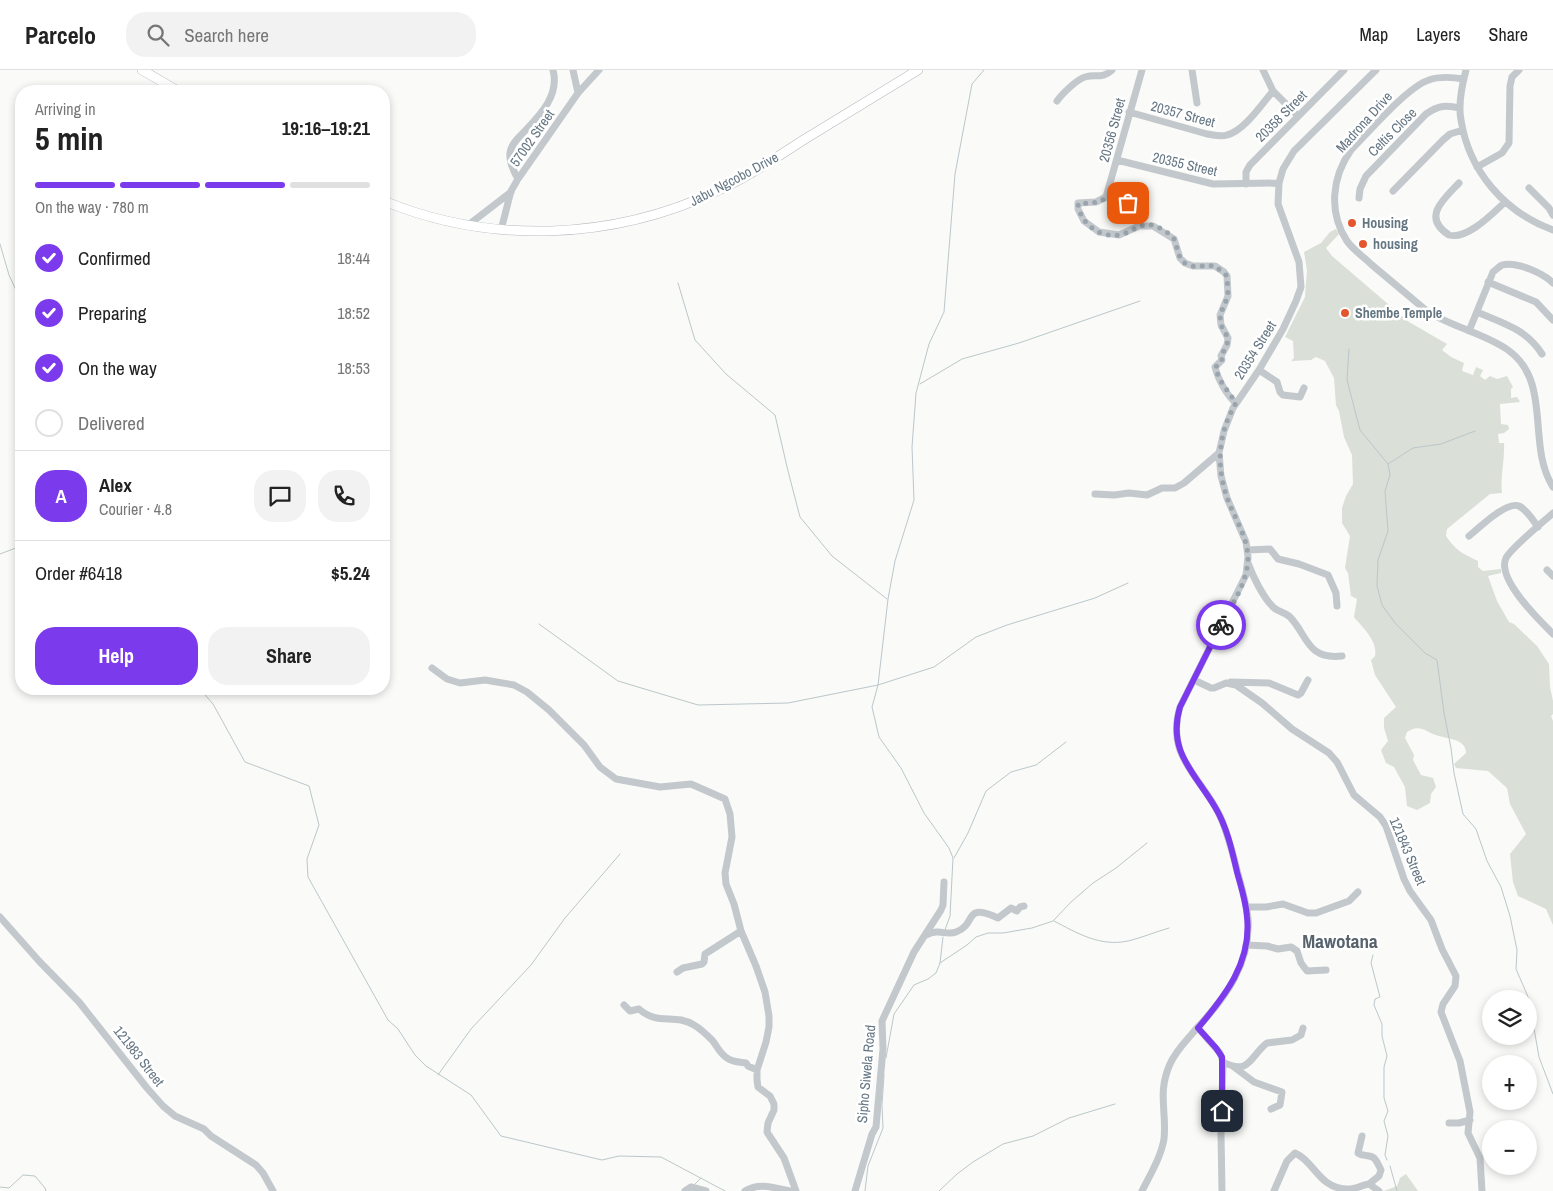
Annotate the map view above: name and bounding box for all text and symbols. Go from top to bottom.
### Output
search box [126,12,476,57]
text: Parcelo [25,19,96,51]
icon: search [144,21,172,49]
text: Search here [184,22,269,48]
text: Map [1360,22,1388,47]
text: Layers [1416,22,1461,47]
text: Share [1489,22,1528,47]
street label: 20358 Street [1251,86,1311,146]
street label: Madrona Drive [1332,88,1396,156]
street label: 20356 Street [1095,96,1129,164]
street label: 20357 Street [1149,97,1217,131]
text: Arriving in [35,98,96,120]
street label: Celtis Close [1364,104,1420,160]
street label: 57002 Street [506,106,558,170]
text: 19:16–19:21 [282,115,370,141]
text: 5 min [35,117,104,160]
street label: Jabu Ngcobo Drive [686,148,782,210]
street label: 20355 Street [1151,148,1219,180]
pin [1107,182,1149,224]
icon: bag [1114,189,1142,217]
text: On the way · 780 m [35,196,149,218]
place label: Housing [1362,214,1408,232]
marker: Housing [1346,217,1358,229]
place label: housing [1373,235,1418,253]
marker: housing [1357,238,1369,250]
icon: check [35,244,63,272]
text: Confirmed [78,245,151,271]
text: 18:44 [337,247,370,269]
icon: check [35,299,63,327]
text: Preparing [78,300,146,326]
text: 18:52 [337,302,370,324]
place label: Shembe Temple [1355,304,1442,322]
marker: Shembe Temple [1339,307,1351,319]
street label: 20354 Street [1230,317,1280,383]
icon: check [35,354,63,382]
text: On the way [78,355,157,381]
text: 18:53 [337,357,370,379]
text: Delivered [78,410,145,436]
button: chat [254,470,306,522]
button: phone [318,470,370,522]
text: Alex [99,472,132,498]
text: A [55,483,67,509]
text: Courier · 4.8 [99,498,172,520]
text: Order #6418 [35,560,122,586]
text: $5.24 [331,560,370,586]
courier [1196,600,1246,650]
icon: bike [1207,611,1235,639]
button: Help [35,627,198,685]
button: Share [208,627,370,685]
street label: 121843 Street [1386,814,1430,888]
district label: Mawotana [1302,928,1378,954]
map controls [1482,990,1537,1175]
button: layers [1482,990,1537,1045]
street label: 121983 Street [110,1022,168,1090]
street label: Sipho Siwela Road [853,1024,879,1124]
button: + [1482,1055,1537,1110]
pin [1201,1090,1243,1132]
icon: home [1208,1097,1236,1125]
button: − [1482,1120,1537,1175]

